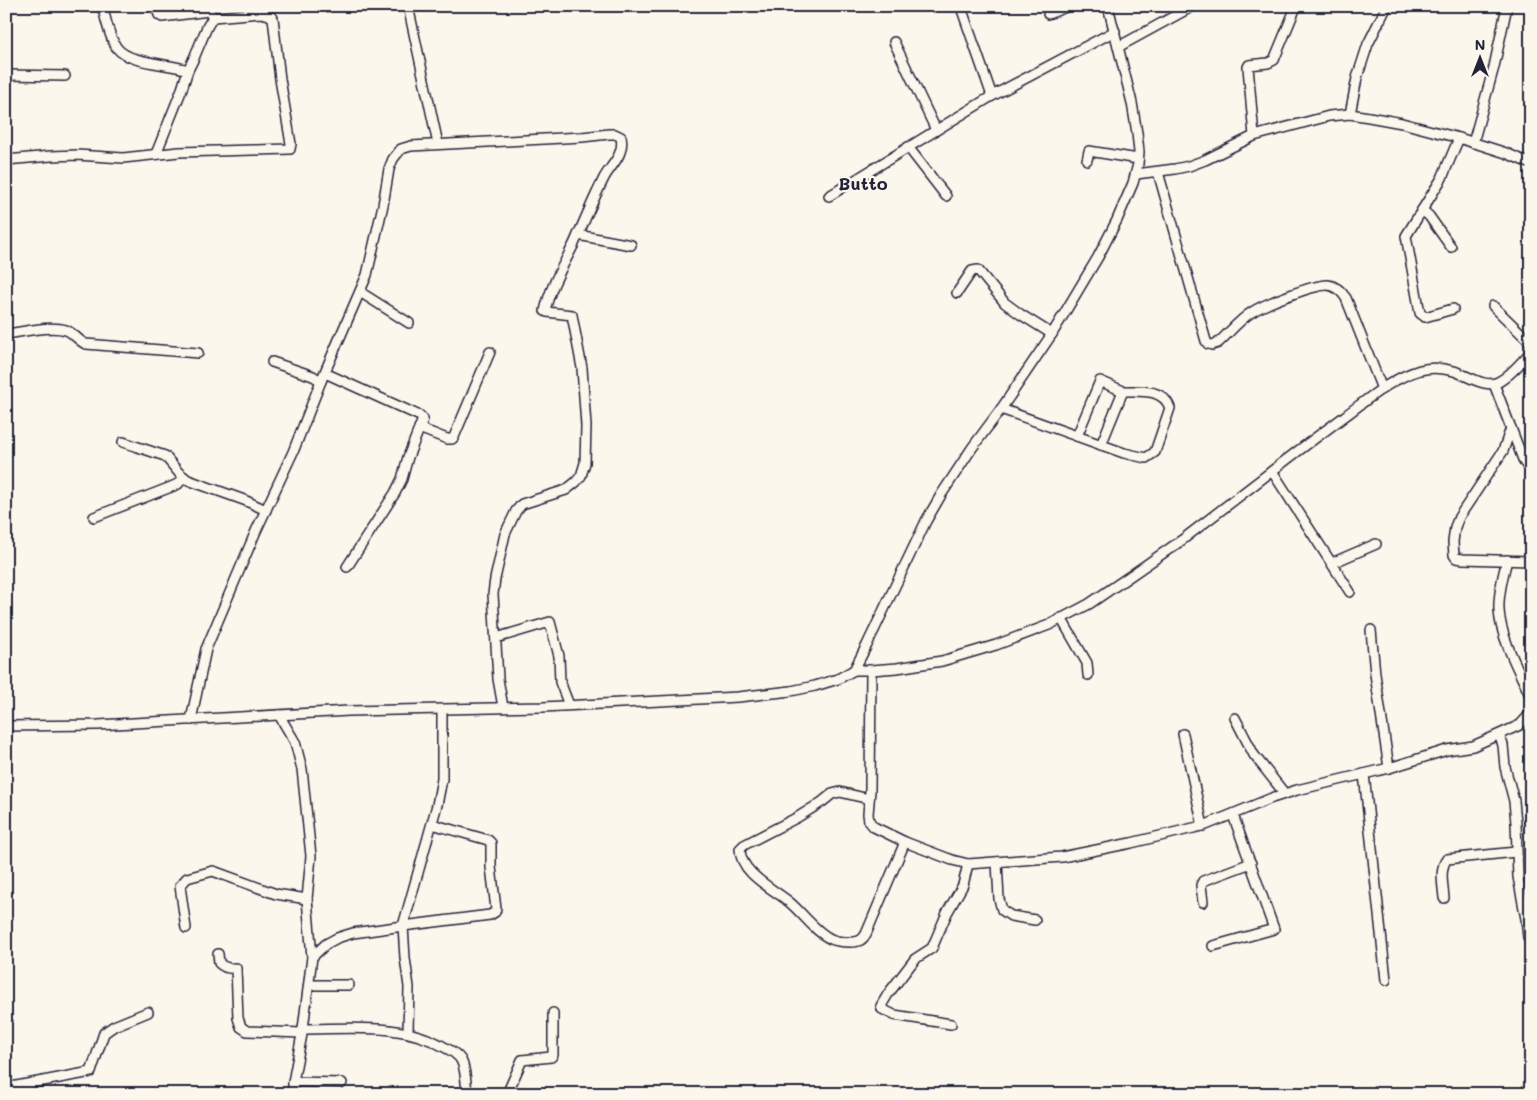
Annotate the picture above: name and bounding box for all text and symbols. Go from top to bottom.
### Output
north arrow [1454,32,1504,82]
text: N [1475,35,1485,54]
district label: Butto [838,171,888,195]

